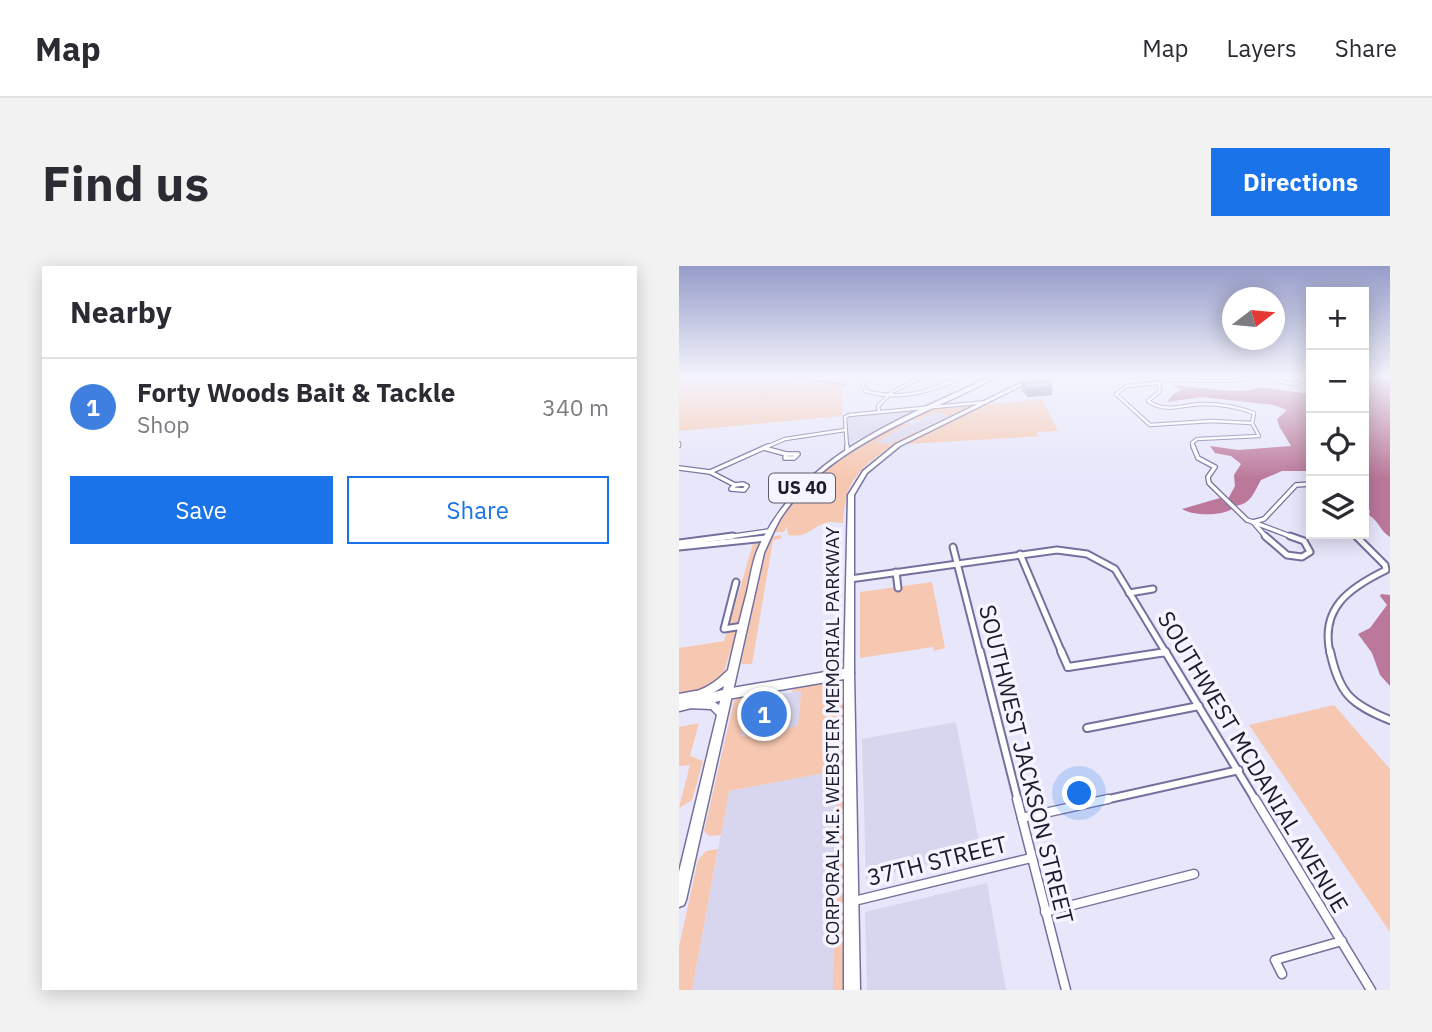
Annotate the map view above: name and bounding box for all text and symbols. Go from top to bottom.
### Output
text: Map [35,27,101,70]
text: Map [1142,32,1189,64]
text: Layers [1227,32,1297,64]
text: Share [1335,32,1397,64]
button: Directions [1211,148,1390,216]
text: Find us [42,151,209,214]
north arrow [1222,287,1285,350]
map controls [1306,287,1369,539]
button: + [1306,287,1369,350]
text: Nearby [70,292,172,331]
button: − [1306,350,1369,413]
text: Forty Woods Bait & Tackle [137,375,455,409]
text: 1 [86,392,100,422]
text: 340 m [542,392,609,422]
text: Shop [137,409,190,439]
button: locate [1306,413,1369,476]
road number: US 40 [769,474,835,502]
button: Save [70,476,333,544]
button: Share [347,476,609,544]
button: layers [1306,476,1369,539]
street label: CORPORAL M.E. WEBSTER MEMORIAL PARKWAY [820,526,844,946]
street label: SOUTHWEST JACKSON STREET [973,601,1081,926]
street label: SOUTHWEST MCDANIAL AVENUE [1152,605,1356,918]
pin: 1 [741,688,787,740]
your location [1062,776,1096,810]
street label: 37TH STREET [864,828,1010,892]

